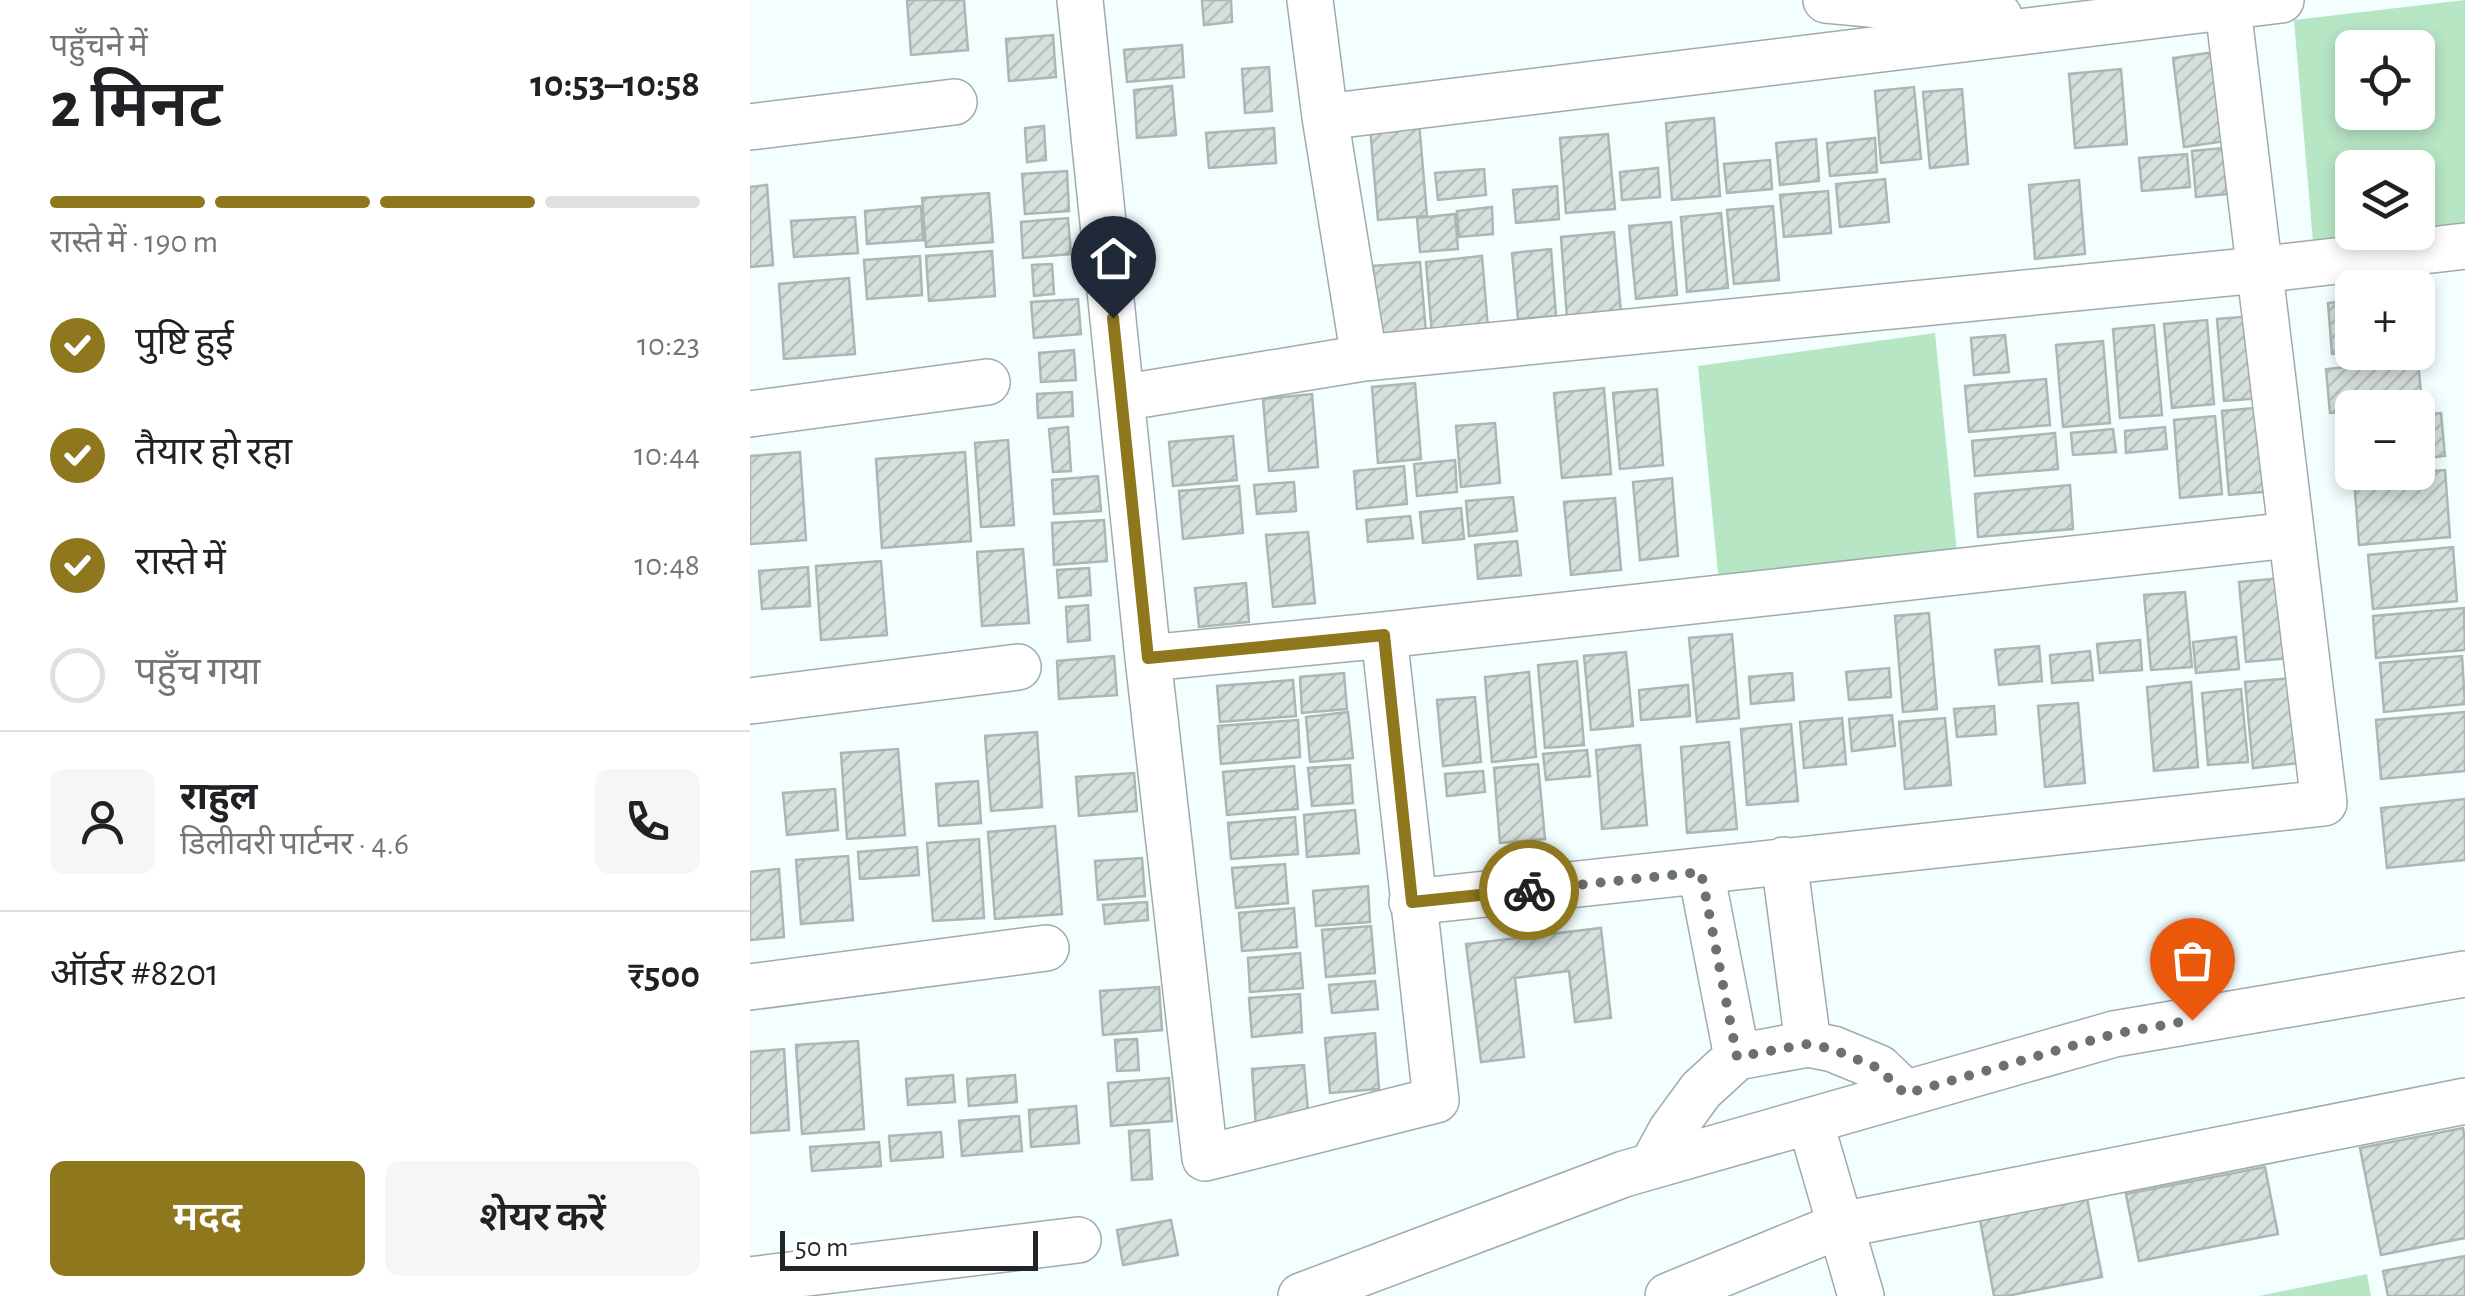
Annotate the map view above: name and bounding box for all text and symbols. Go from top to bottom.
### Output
text: पहुँचने में [50,30,148,62]
map controls [2335,30,2435,490]
button: locate [2335,30,2435,130]
text: 10:53–10:58 [530,66,700,104]
text: 2 मिनट [50,74,222,139]
button: layers [2335,150,2435,250]
pin [1071,216,1156,319]
text: रास्ते में · 190 m [50,226,218,258]
icon: home [1086,231,1141,286]
button: + [2335,270,2435,370]
icon: check [50,318,105,373]
text: पुष्टि हुई [135,324,234,362]
text: 10:23 [637,329,700,361]
button: − [2335,390,2435,490]
icon: check [50,428,105,483]
text: तैयार हो रहा [135,434,292,472]
text: 10:44 [634,439,700,471]
icon: check [50,538,105,593]
text: रास्ते में [135,544,226,582]
text: 10:48 [634,549,700,581]
text: पहुँच गया [135,654,260,692]
button: person [50,769,155,874]
button: phone [595,769,700,874]
text: राहुल [180,779,257,817]
text: डिलीवरी पार्टनर · 4.6 [180,828,409,860]
courier [1479,840,1579,940]
icon: bike [1502,863,1557,918]
pin [2150,918,2235,1021]
icon: bag [2165,933,2220,988]
text: ऑर्डर #8201 [50,955,219,993]
text: ₹500 [628,957,700,995]
button: मदद [50,1161,365,1276]
button: शेयर करें [385,1161,700,1276]
scale bar [780,1226,1038,1270]
text: 50 m [795,1234,849,1262]

